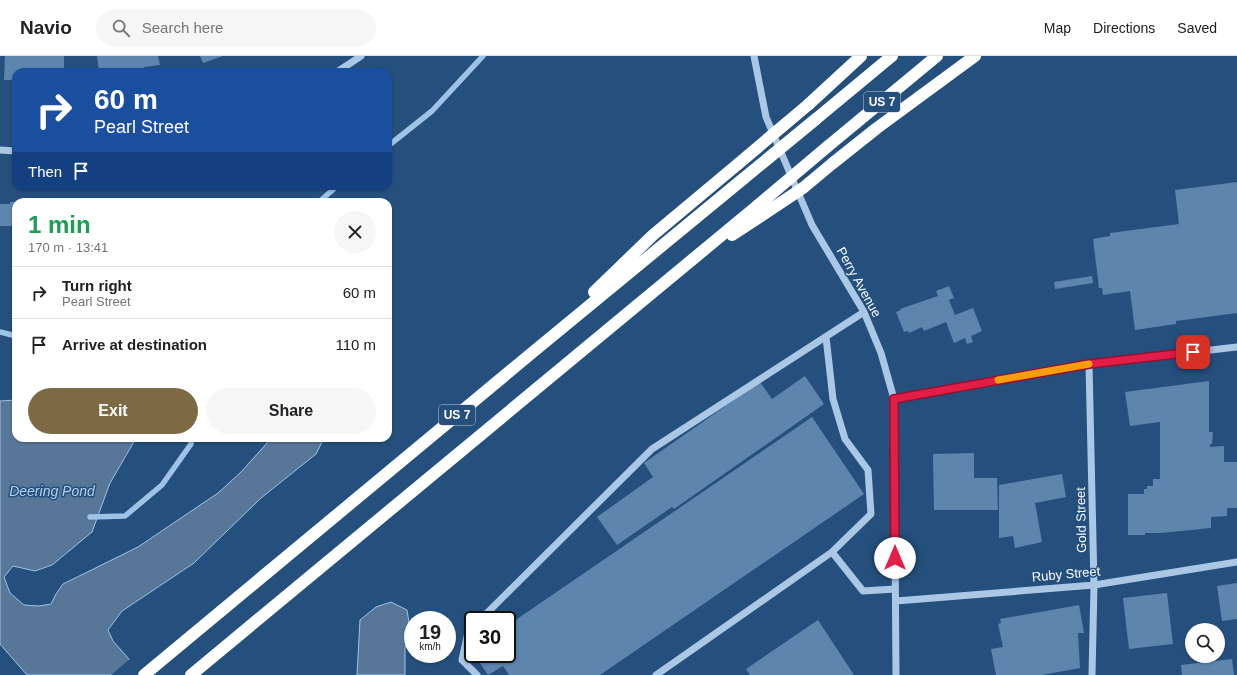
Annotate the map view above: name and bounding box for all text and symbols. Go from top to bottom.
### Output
search box [96,10,376,46]
text: Navio [20,17,72,38]
icon: search [110,17,132,39]
text: Search here [142,19,223,36]
text: Map [1044,20,1071,36]
text: Directions [1093,20,1155,36]
text: Saved [1177,20,1217,36]
icon: right [28,84,80,136]
text: 60 m [94,84,158,115]
road number: US 7 [864,92,900,112]
text: Pearl Street [94,117,189,137]
icon: arrive [70,160,92,182]
text: Then [28,163,62,180]
text: 1 min [28,211,91,238]
button: close [334,211,376,253]
text: 170 m · 13:41 [28,240,108,255]
street label: Perry Avenue [834,244,884,320]
text: Turn right [62,277,132,294]
icon: right [28,282,50,304]
text: 60 m [343,284,376,301]
text: Pearl Street [62,294,131,309]
icon: arrive [28,334,50,356]
pin [1176,335,1210,369]
text: Arrive at destination [62,336,207,353]
text: 110 m [335,336,376,353]
icon: arrive [1182,341,1204,363]
button: Exit [28,388,198,434]
button: Share [206,388,376,434]
road number: US 7 [439,405,475,425]
water label: Deering Pond [9,483,96,499]
street label: Gold Street [1073,487,1089,553]
position arrow [874,537,916,579]
street label: Ruby Street [1031,564,1101,584]
speed limit sign: 30 [464,611,516,663]
text: 19 [419,621,441,643]
map controls [1185,623,1225,663]
button: search [1185,623,1225,663]
text: km/h [419,641,441,652]

